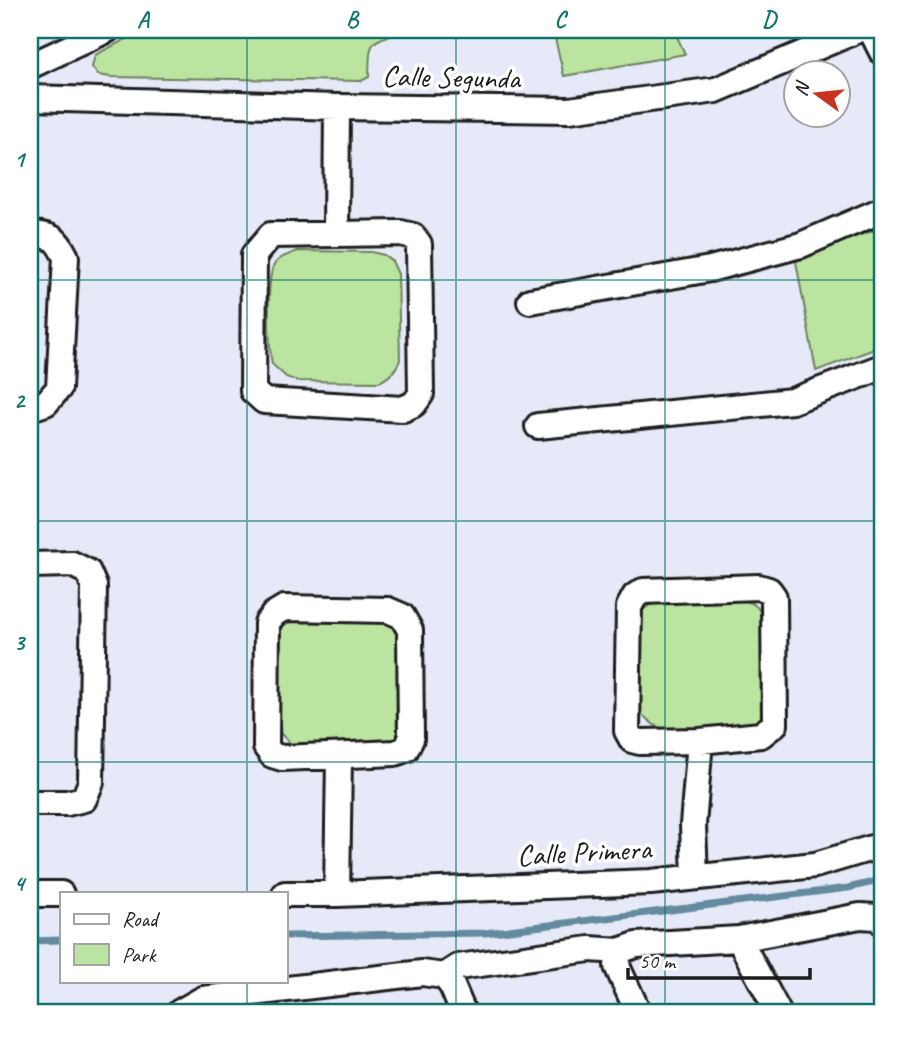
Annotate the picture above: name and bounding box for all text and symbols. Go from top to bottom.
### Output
text: A [137,5,151,34]
text: B [346,5,360,34]
text: C [555,5,569,34]
text: D [762,5,778,34]
street label: Calle Segunda [382,57,522,97]
north arrow [782,60,852,130]
text: N [788,78,815,99]
text: 1 [14,145,27,174]
text: 2 [14,386,27,415]
text: 3 [14,628,27,657]
street label: Calle Primera [516,829,654,874]
text: 4 [14,869,27,898]
legend [60,892,287,982]
text: Road [122,906,161,932]
scale bar [628,937,810,981]
text: Park [122,942,157,968]
text: 50 m [639,948,677,974]

